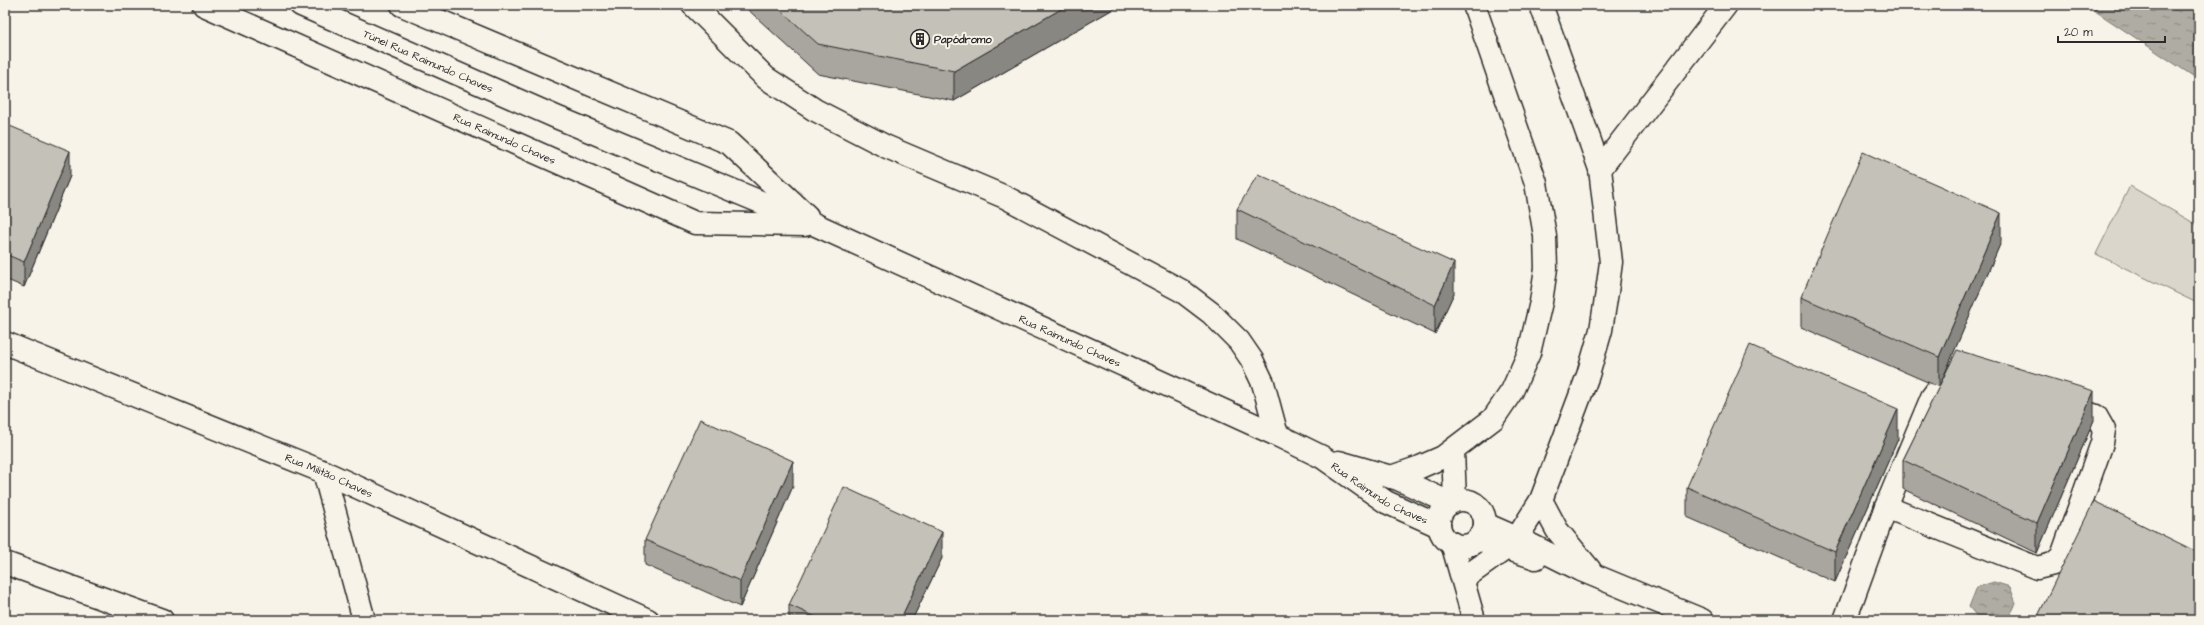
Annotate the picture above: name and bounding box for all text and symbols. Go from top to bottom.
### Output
scale bar [2058,18,2165,44]
text: 20 m [2064,24,2093,41]
street label: Túnel Rua Raimundo Chaves [361,26,496,97]
building icon: Papódromo [909,28,931,50]
place label: Papódromo [934,32,992,48]
street label: Rua Raimundo Chaves [451,110,558,168]
street label: Rua Raimundo Chaves [1016,311,1123,371]
street label: Rua Militão Chaves [283,450,376,502]
street label: Rua Raimundo Chaves [1328,459,1431,528]

